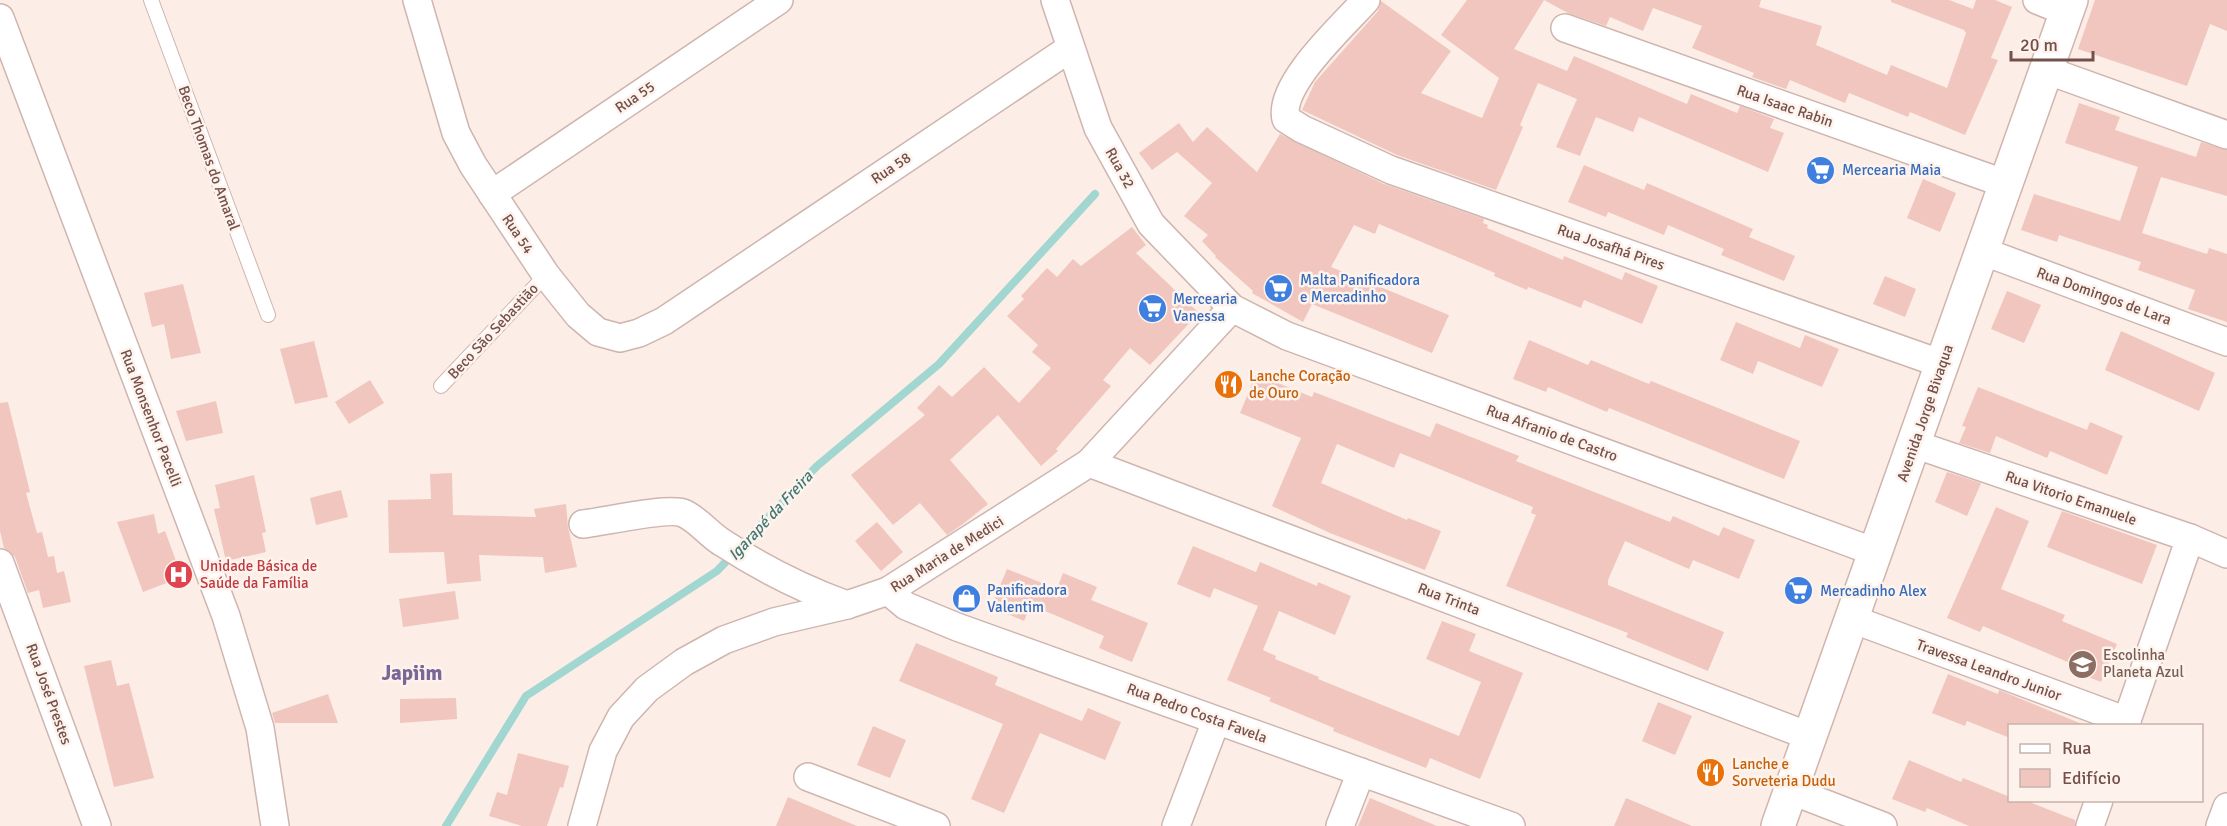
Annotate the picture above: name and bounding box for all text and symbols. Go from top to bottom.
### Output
scale bar [2011,24,2094,62]
text: 20 m [2020,34,2058,56]
street label: Rua 55 [612,77,658,117]
street label: Rua Isaac Rabin [1734,81,1836,131]
street label: Beco Thomas do Amaral [174,83,244,233]
street label: Rua 32 [1101,144,1139,192]
street label: Rua 58 [868,148,914,188]
supermarket icon: Mercearia Maia [1805,154,1837,186]
place label: Mercearia Maia [1842,161,1941,179]
street label: Rua 54 [498,211,538,257]
street label: Rua Josafhá Pires [1555,220,1668,274]
street label: Rua Domingos de Lara [2034,263,2174,329]
place label: Malta Panificadora e Mercadinho [1300,271,1420,306]
supermarket icon: Malta Panificadora e Mercadinho [1263,273,1295,305]
street label: Beco São Sebastião [444,279,542,383]
place label: Mercearia Vanessa [1173,290,1237,325]
supermarket icon: Mercearia Vanessa [1136,292,1168,324]
street label: Avenida Jorge Bivaqua [1893,342,1957,484]
street label: Rua Monsenhor Pacelli [116,347,186,489]
place label: Lanche Coração de Ouro [1249,367,1351,402]
restaurant icon: Lanche Coração de Ouro [1212,369,1244,401]
street label: Rua Afranio de Castro [1484,401,1620,465]
water label: Igarapé da Freira [724,466,818,565]
street label: Rua Vitorio Emanuele [2003,467,2139,529]
street label: Rua Maria de Medici [887,512,1007,596]
place label: Unidade Básica de Saúde da Família [200,557,317,592]
hospital icon: Unidade Básica de Saúde da Família [163,559,195,591]
supermarket icon: Mercadinho Alex [1783,575,1815,607]
street label: Rua Trinta [1415,579,1483,619]
place label: Panificadora Valentim [987,581,1067,616]
place label: Mercadinho Alex [1820,582,1927,600]
shop icon: Panificadora Valentim [950,583,982,615]
street label: Travessa Leandro Junior [1914,635,2064,705]
street label: Rua José Prestes [22,641,76,748]
place label: Escolinha Planeta Azul [2103,646,2184,681]
school or university icon: Escolinha Planeta Azul [2066,648,2098,680]
district label: Japiim [381,660,443,686]
street label: Rua Pedro Costa Favela [1124,679,1270,747]
legend [2008,724,2203,802]
text: Rua [2062,737,2091,759]
place label: Lanche e Sorveteria Dudu [1732,755,1836,790]
restaurant icon: Lanche e Sorveteria Dudu [1695,757,1727,789]
text: Edifício [2062,767,2121,789]

